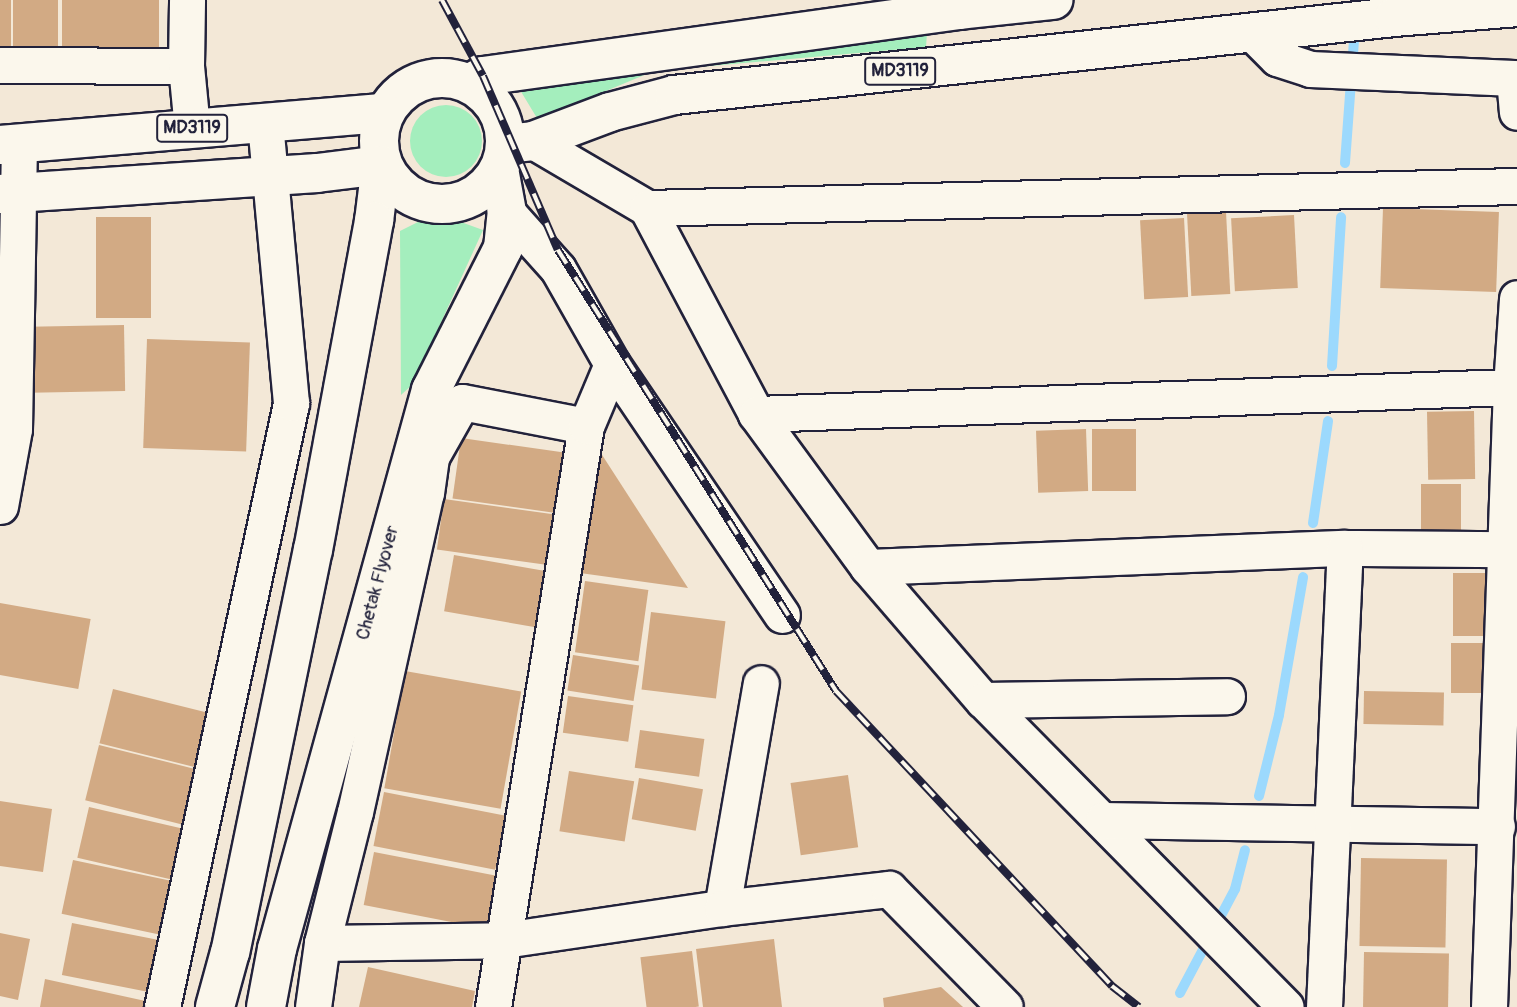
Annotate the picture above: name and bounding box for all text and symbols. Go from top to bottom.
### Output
road number: MD3119 [863,56,937,86]
road number: MD3119 [155,113,229,142]
street label: Chetak Flyover [352,523,404,643]

